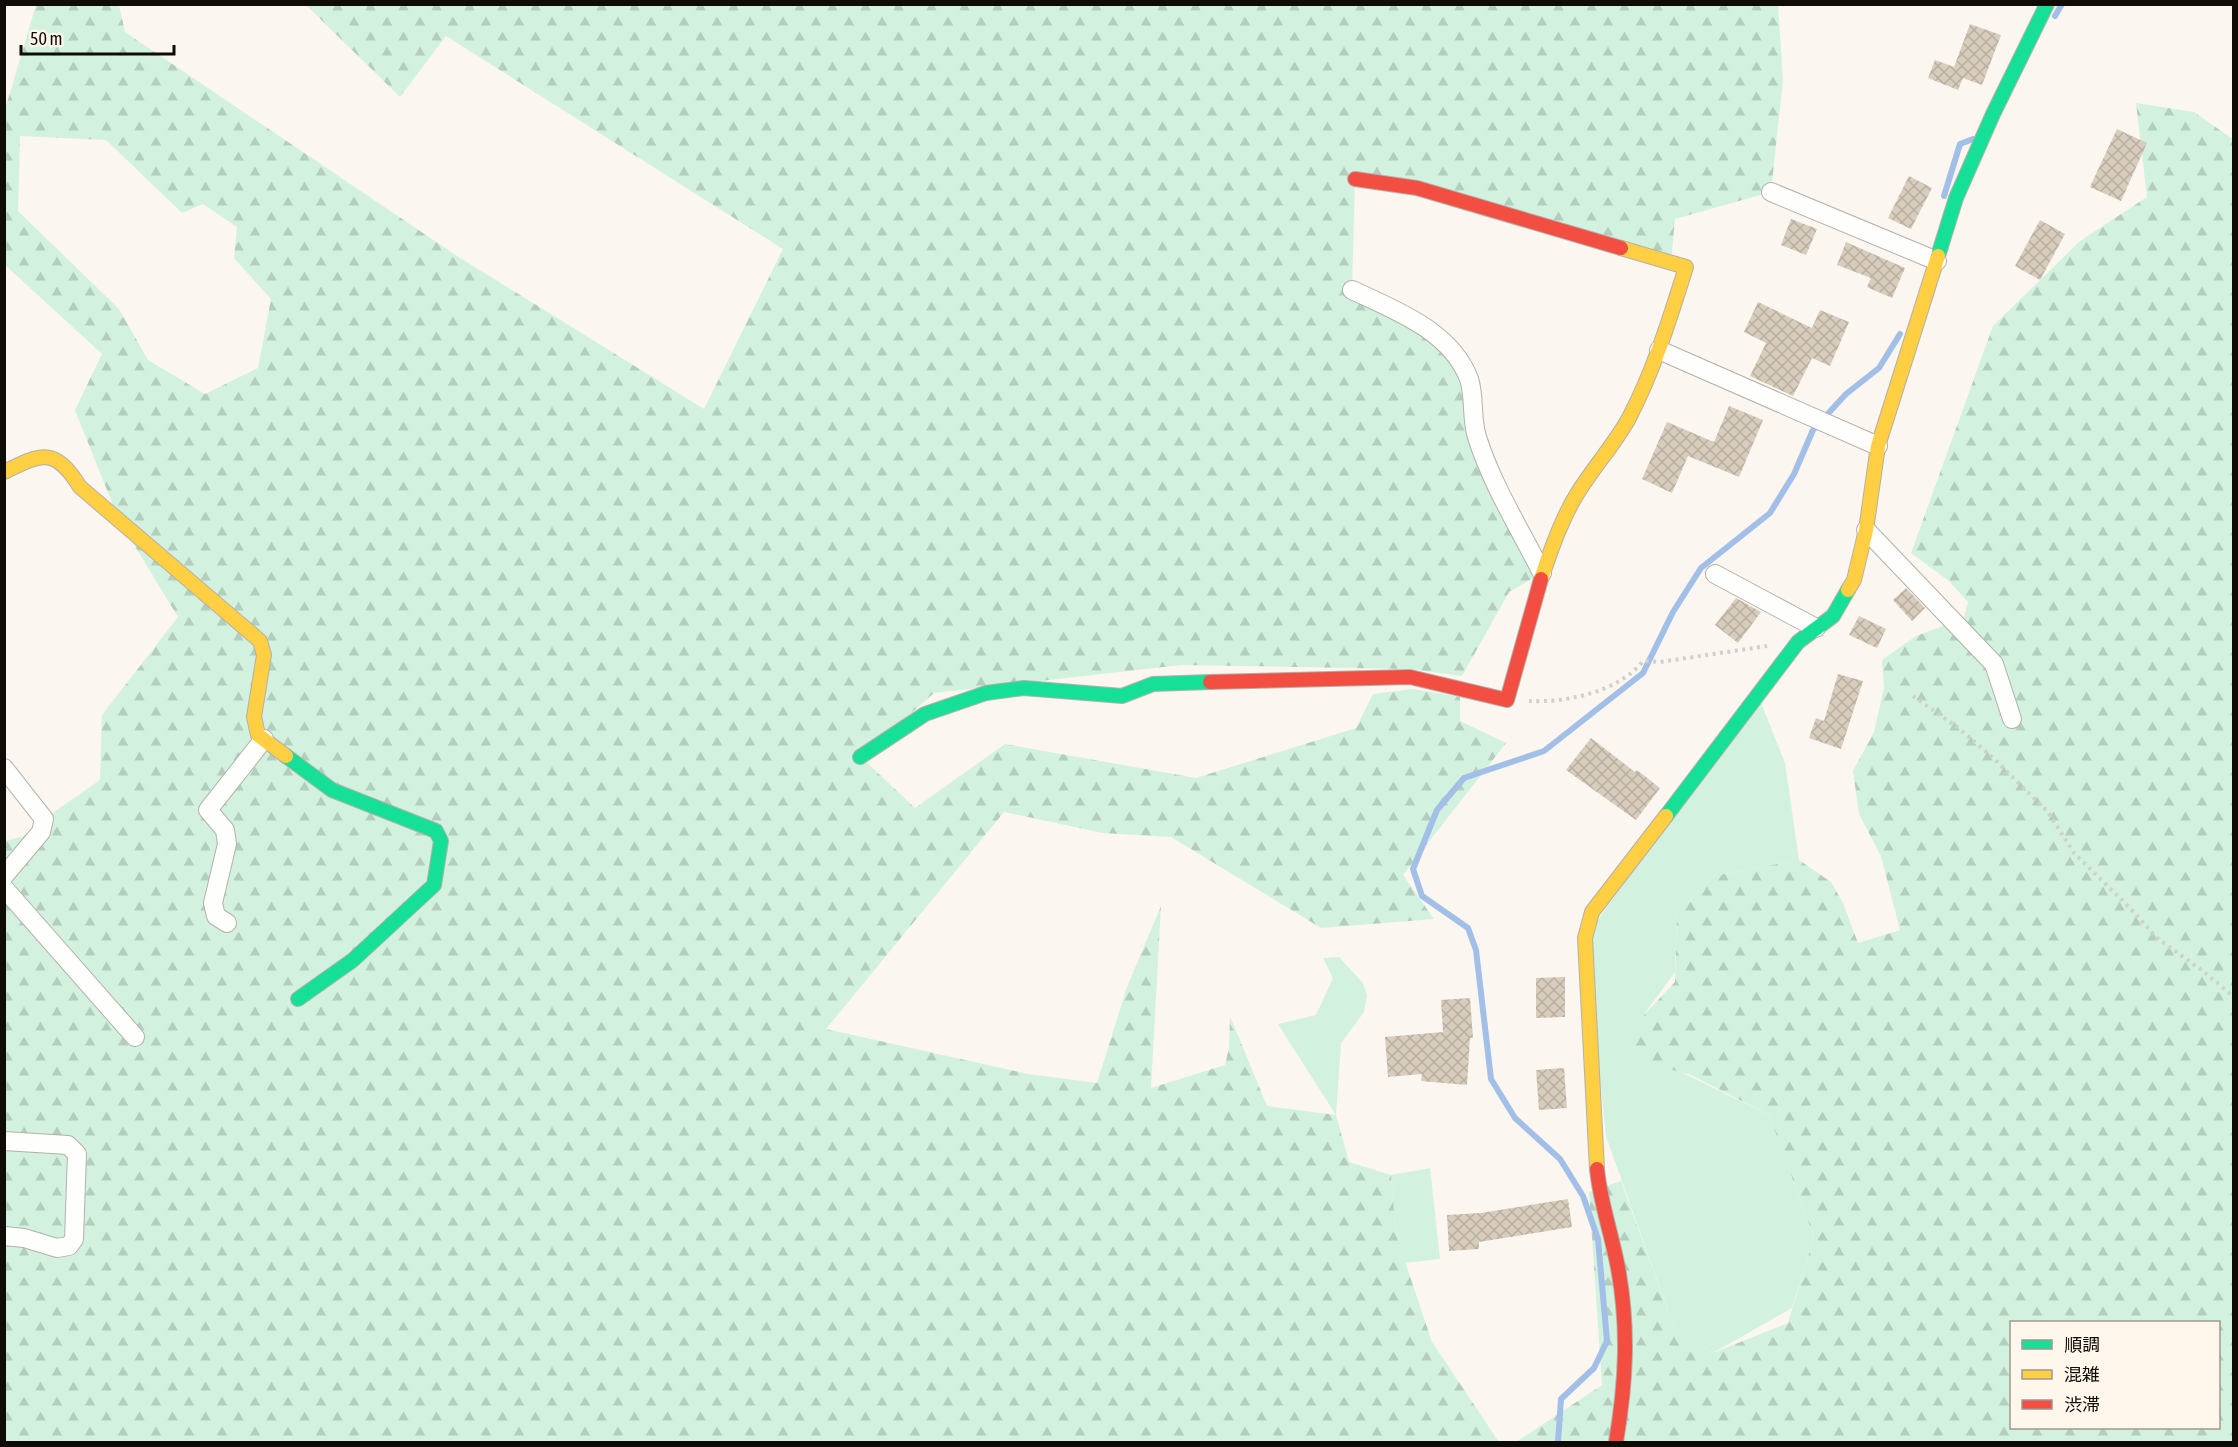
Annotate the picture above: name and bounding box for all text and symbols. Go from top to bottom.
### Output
scale bar [21,18,174,56]
text: 50 m [30,28,62,49]
legend [2010,1321,2220,1429]
text: 順調 [2064,1334,2100,1355]
text: 混雑 [2064,1364,2100,1385]
text: 渋滞 [2064,1394,2100,1415]

